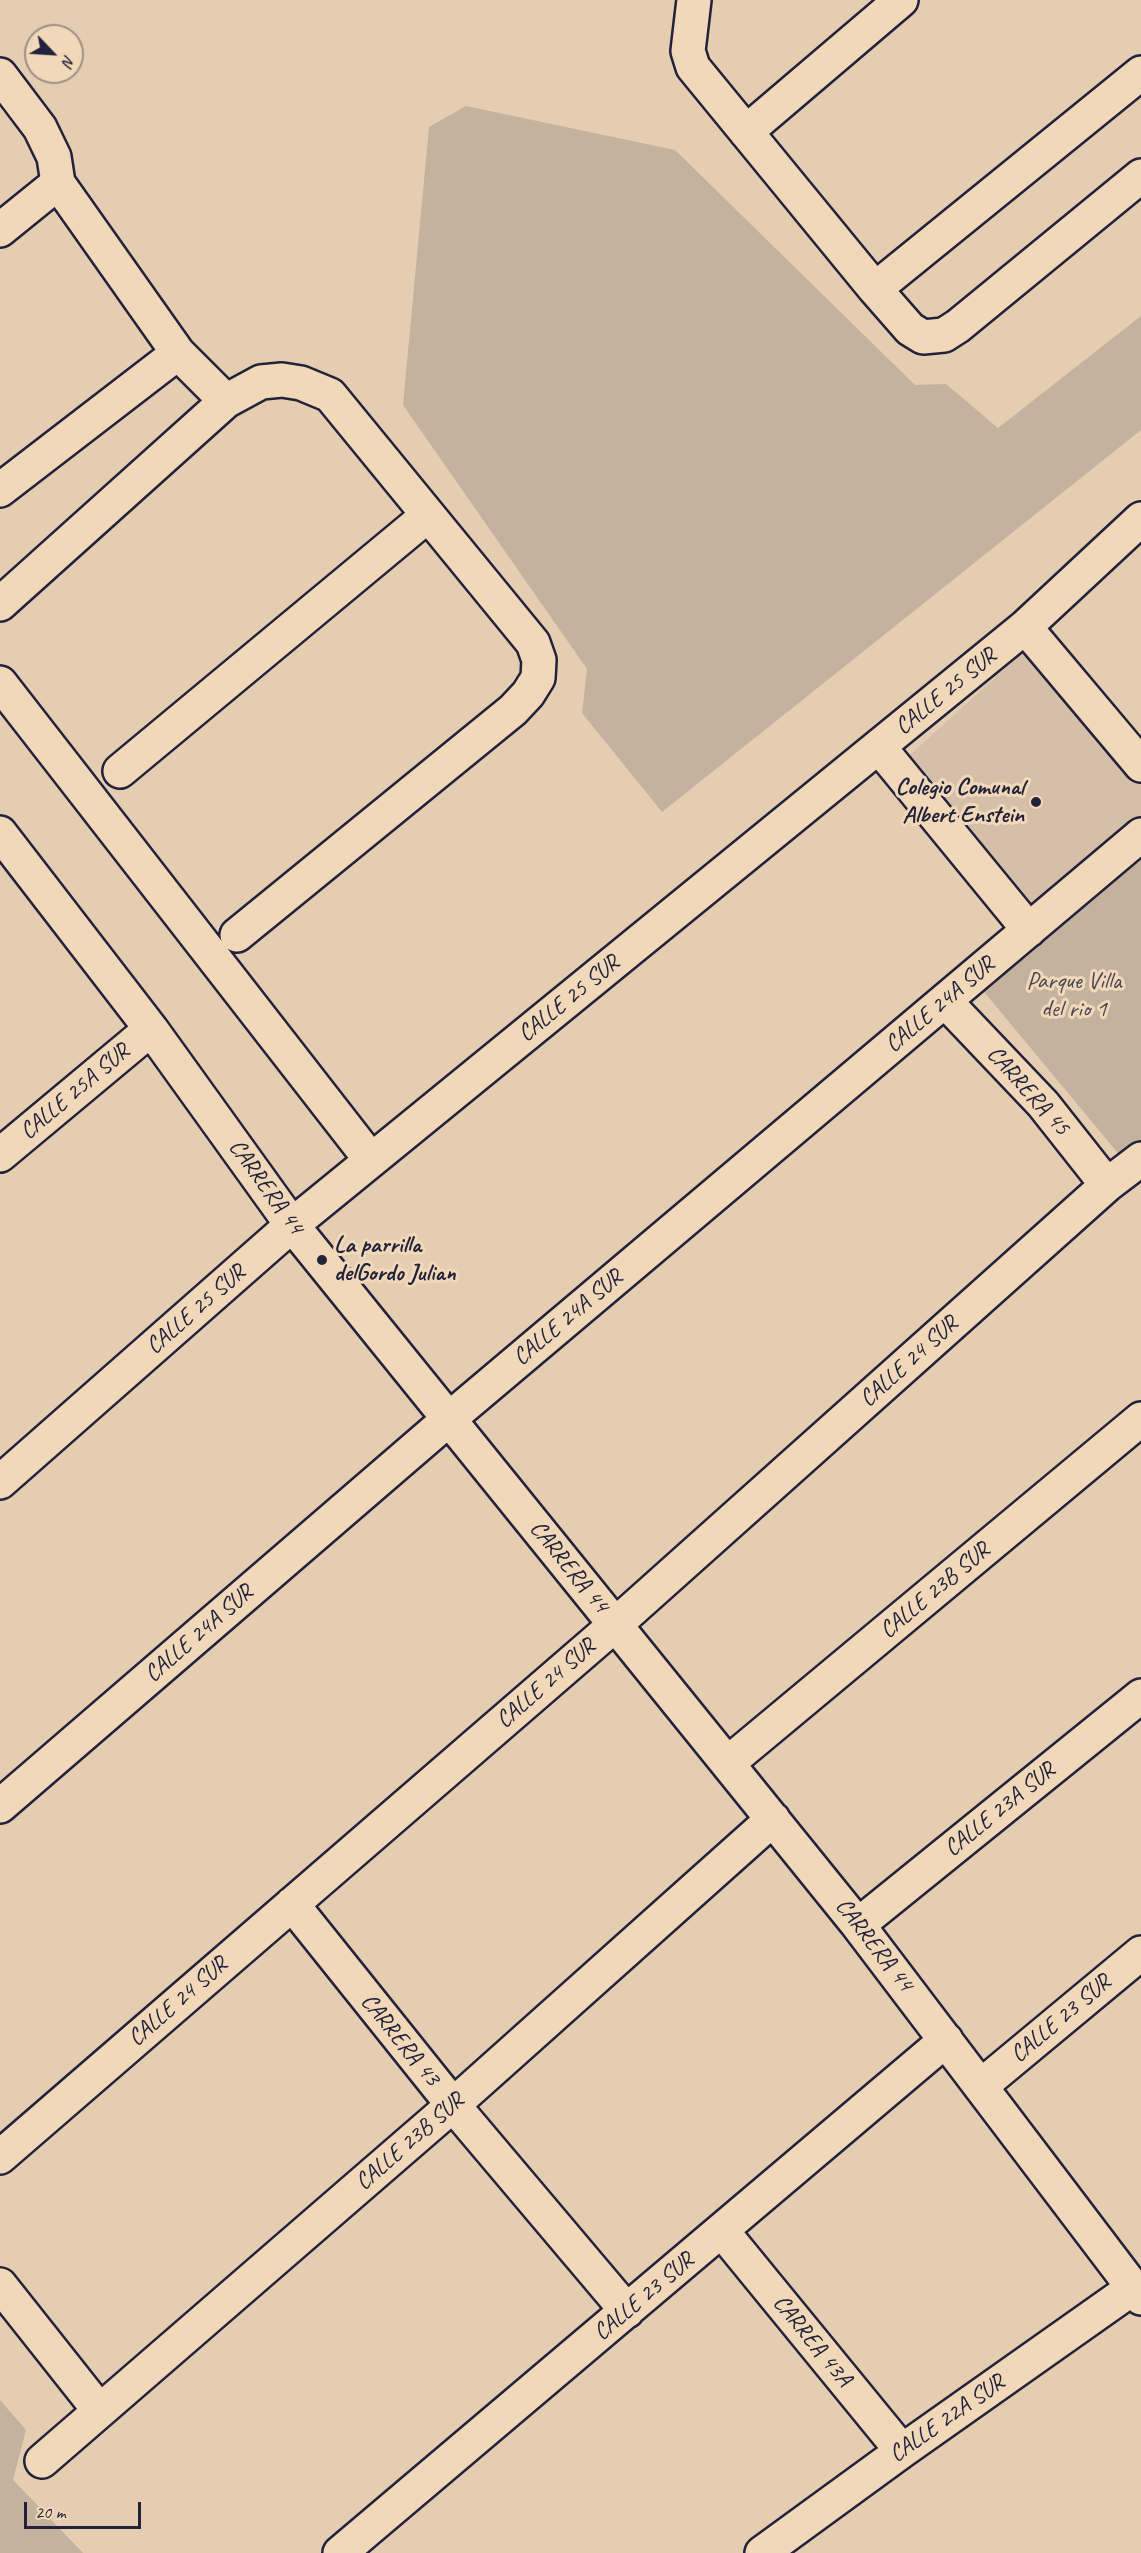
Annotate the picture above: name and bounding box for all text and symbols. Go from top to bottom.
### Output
north arrow [24,24,84,84]
text: N [57,52,80,69]
street label: CALLE 25 SUR [890,642,1002,742]
place label: Colegio Comunal Albert Enstein [896,774,1024,830]
marker: Colegio Comunal Albert Enstein [1029,795,1043,809]
street label: CALLE 25 SUR [513,949,625,1049]
street label: CALLE 24A SUR [879,951,1001,1059]
park label: Parque Villa del rio 1 [1027,968,1121,1024]
street label: CALLE 25A SUR [14,1038,136,1146]
street label: CARRERA 45 [980,1040,1076,1142]
street label: CARRERA 44 [222,1134,310,1240]
place label: La parrilla delGordo Julian [334,1232,456,1288]
marker: La parrilla delGordo Julian [315,1253,329,1267]
street label: CALLE 25 SUR [141,1259,251,1361]
street label: CALLE 24A SUR [507,1264,629,1372]
street label: CALLE 24 SUR [854,1310,964,1414]
street label: CARRERA 44 [523,1515,615,1619]
street label: CALLE 23B SUR [874,1537,996,1645]
street label: CALLE 24A SUR [139,1579,259,1689]
street label: CALLE 24 SUR [491,1633,601,1735]
street label: CALLE 23A SUR [939,1757,1061,1863]
street label: CARRERA 44 [829,1893,919,1997]
street label: CALLE 24 SUR [123,1951,233,2053]
street label: CALLE 23 SUR [1005,1969,1117,2069]
street label: CARRERA 43 [354,1988,446,2092]
street label: CALLE 23B SUR [350,2087,470,2197]
street label: CALLE 23 SUR [588,2247,700,2347]
street label: CARREA 43A [766,2289,858,2393]
street label: CALLE 22A SUR [884,2369,1010,2469]
scale bar [27,2490,144,2528]
text: 20 m [35,2501,66,2523]

